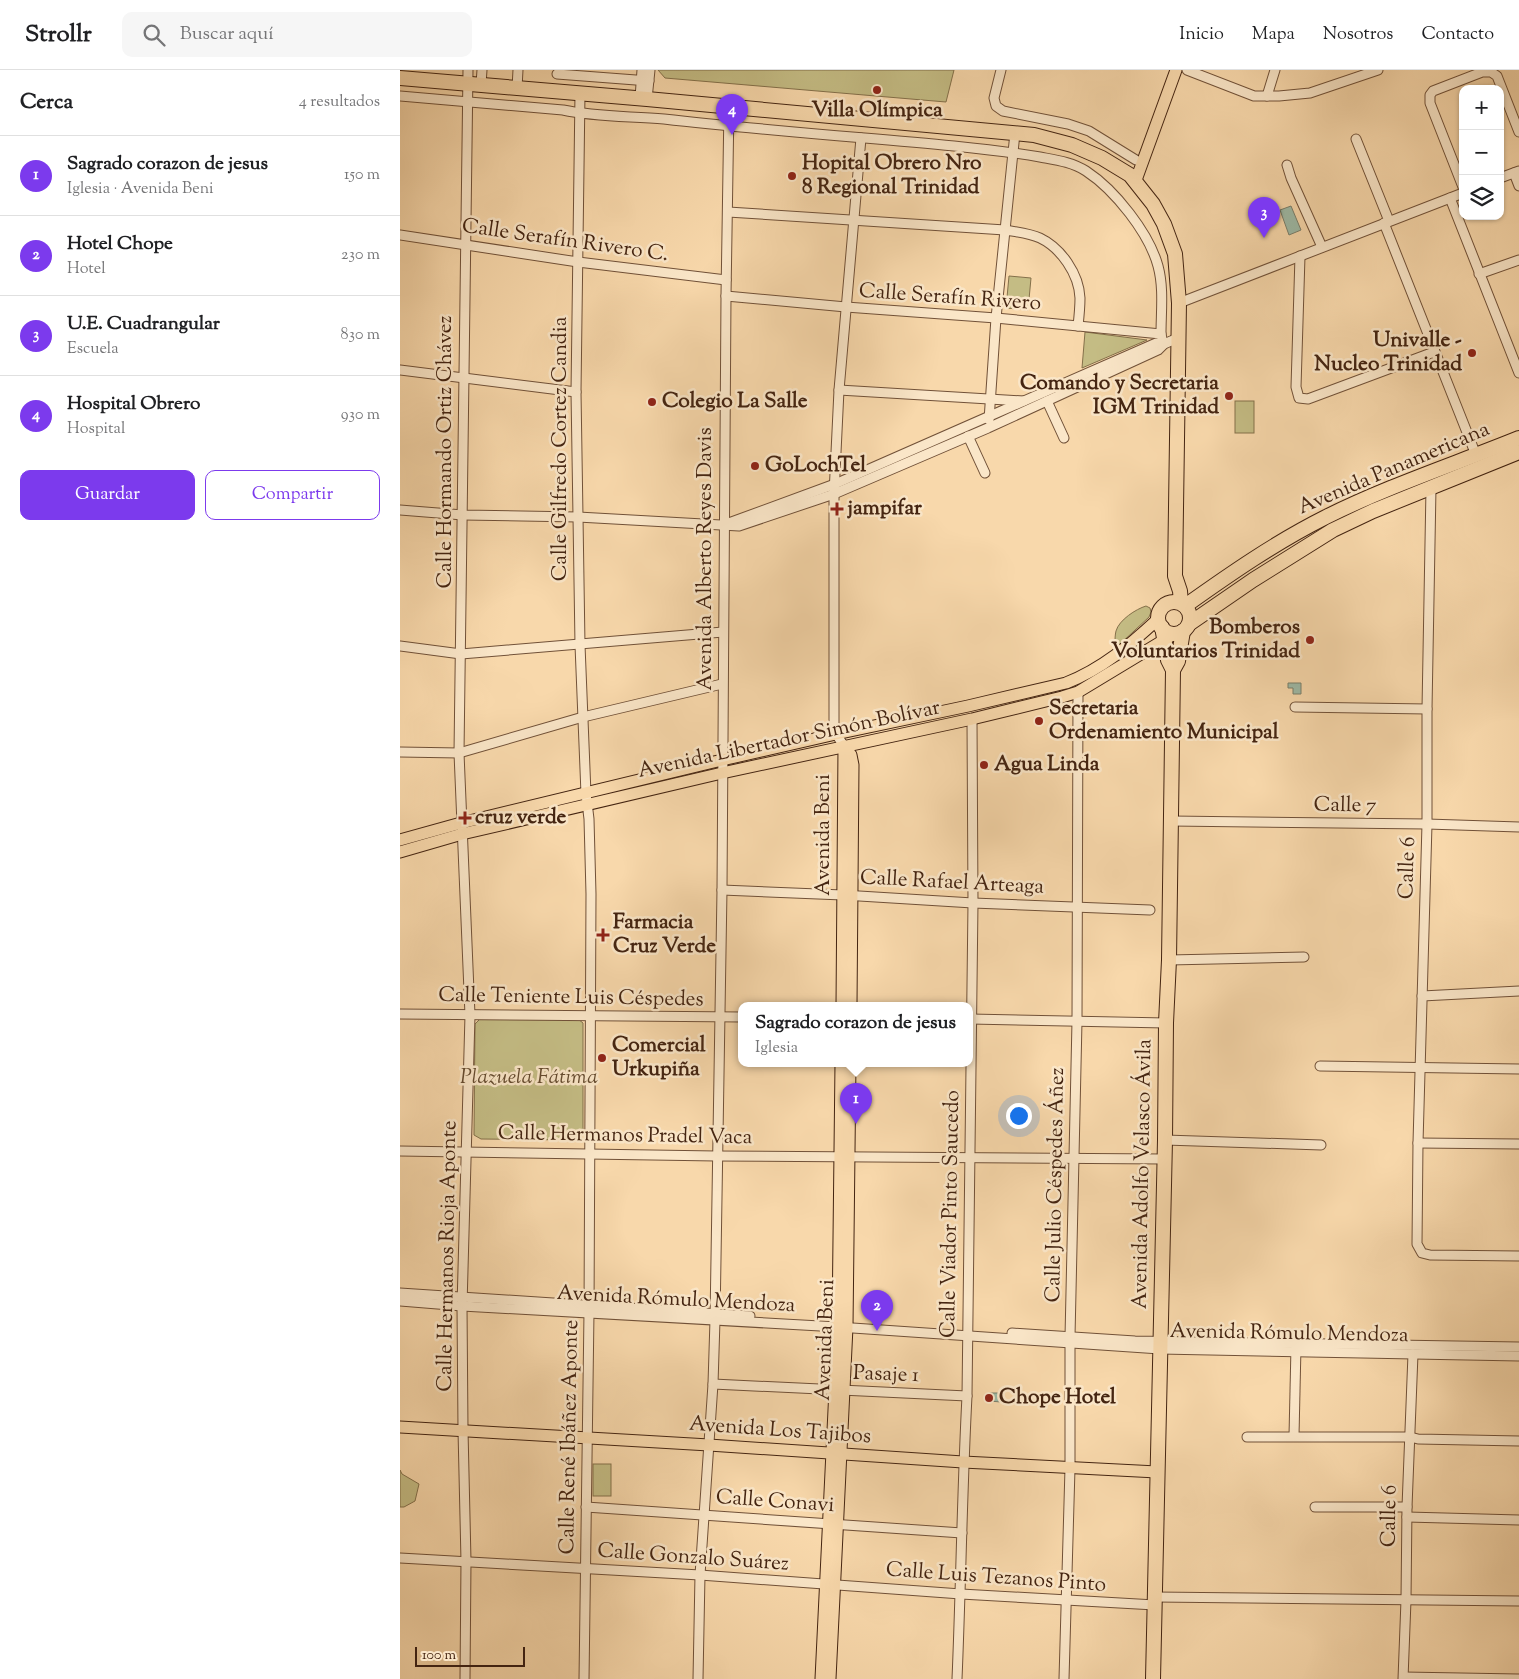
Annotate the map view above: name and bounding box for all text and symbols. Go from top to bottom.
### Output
search box [122,12,472,57]
text: Strollr [25,18,92,52]
icon: search [140,21,168,49]
text: Buscar aquí [180,21,274,48]
text: Inicio [1179,22,1224,48]
text: Mapa [1252,22,1295,48]
text: Nosotros [1323,22,1393,48]
text: Contacto [1421,22,1494,48]
marker: Villa Olímpica [871,84,883,96]
map controls [1459,85,1504,220]
button: + [1459,85,1504,130]
text: Cerca [20,88,73,118]
text: 4 resultados [299,91,380,114]
pin: 4 [716,94,748,135]
place label: Villa Olímpica [811,96,943,126]
button: − [1459,130,1504,175]
place label: Hopital Obrero Nro 8 Regional Trinidad [802,149,982,203]
text: Sagrado corazon de jesus [67,151,268,178]
text: 1 [33,164,39,187]
text: 150 m [344,164,380,187]
marker: Hopital Obrero Nro 8 Regional Trinidad [786,170,798,182]
button: layers [1459,175,1504,220]
text: Iglesia · Avenida Beni [67,178,214,201]
pin: 3 [1248,197,1280,238]
street label: Calle Serafín Rivero C. [460,212,670,270]
text: Hotel Chope [67,231,173,258]
text: 2 [32,244,40,267]
text: 230 m [341,244,380,267]
text: Hotel [67,258,106,281]
street label: Calle Serafín Rivero [858,277,1042,319]
text: U.E. Cuadrangular [67,311,220,338]
street label: Calle Hormando Ortiz Chávez [431,315,461,589]
street label: Calle Gilfredo Cortez Candia [546,316,576,581]
text: 3 [33,324,39,347]
text: 830 m [341,324,380,347]
place label: Univalle - Nucleo Trinidad [1314,326,1462,380]
text: Escuela [67,338,119,361]
marker: Univalle - Nucleo Trinidad [1466,347,1478,359]
place label: Comando y Secretaria IGM Trinidad [1020,369,1219,423]
place label: Colegio La Salle [662,387,808,417]
marker: Comando y Secretaria IGM Trinidad [1223,390,1235,402]
text: Hospital Obrero [67,391,200,418]
marker: Colegio La Salle [646,396,658,408]
text: 4 [32,404,40,427]
text: 930 m [341,404,380,427]
street label: Avenida Panamericana [1293,415,1495,523]
text: Hospital [67,418,125,441]
street label: Avenida Alberto Reyes Davis [691,427,721,691]
place label: GoLochTel [765,451,866,481]
marker: GoLochTel [749,460,761,472]
button: Guardar [20,470,195,520]
button: Compartir [205,470,380,520]
place label: jampifar [847,494,922,524]
marker: jampifar [831,503,843,515]
place label: Bomberos Voluntarios Trinidad [1111,613,1300,667]
marker: Bomberos Voluntarios Trinidad [1304,634,1316,646]
street label: Avenida Libertador Simón Bolívar [635,693,943,787]
place label: Secretaria Ordenamiento Municipal [1049,694,1279,748]
marker: Secretaria Ordenamiento Municipal [1033,715,1045,727]
place label: Agua Linda [994,750,1100,780]
marker: Agua Linda [978,759,990,771]
street label: Avenida Beni [809,774,839,896]
street label: Calle 7 [1313,790,1377,822]
place label: cruz verde [475,803,567,833]
marker: cruz verde [459,812,471,824]
street label: Calle 6 [1392,836,1424,900]
street label: Calle Rafael Arteaga [859,863,1045,903]
place label: Farmacia Cruz Verde [613,908,716,962]
marker: Farmacia Cruz Verde [597,929,609,941]
street label: Calle Teniente Luis Céspedes [438,981,704,1015]
popup [738,1002,973,1067]
text: Sagrado corazon de jesus [755,1010,956,1037]
place label: Comercial Urkupiña [612,1031,706,1085]
text: Iglesia [755,1037,798,1060]
street label: Avenida Adolfo Velasco Ávila [1126,1038,1160,1309]
marker: Comercial Urkupiña [596,1052,608,1064]
park label: Plazuela Fátima [460,1063,598,1093]
street label: Calle Julio Céspedes Áñez [1039,1067,1073,1303]
pin: 1 [840,1083,872,1124]
street label: Calle Viador Pinto Saucedo [934,1090,968,1338]
your location [1006,1103,1032,1129]
street label: Calle Hermanos Pradel Vaca [497,1119,753,1153]
street label: Calle Hermanos Rioja Aponte [431,1120,465,1392]
street label: Avenida Rómulo Mendoza [556,1279,796,1321]
street label: Avenida Beni [809,1279,843,1401]
pin: 2 [861,1290,893,1331]
street label: Avenida Rómulo Mendoza [1169,1317,1409,1351]
street label: Calle René Ibáñez Aponte [553,1319,587,1555]
street label: Pasaje 1 [852,1359,920,1391]
place label: Chope Hotel [999,1383,1116,1413]
marker: Chope Hotel [983,1392,995,1404]
street label: Avenida Los Tajibos [688,1410,872,1452]
street label: Calle Conavi [715,1483,835,1521]
street label: Calle 6 [1374,1484,1406,1548]
street label: Calle Gonzalo Suárez [596,1536,790,1580]
street label: Calle Luis Tezanos Pinto [885,1555,1107,1601]
scale bar [415,1644,525,1667]
text: 100 m [422,1646,456,1666]

